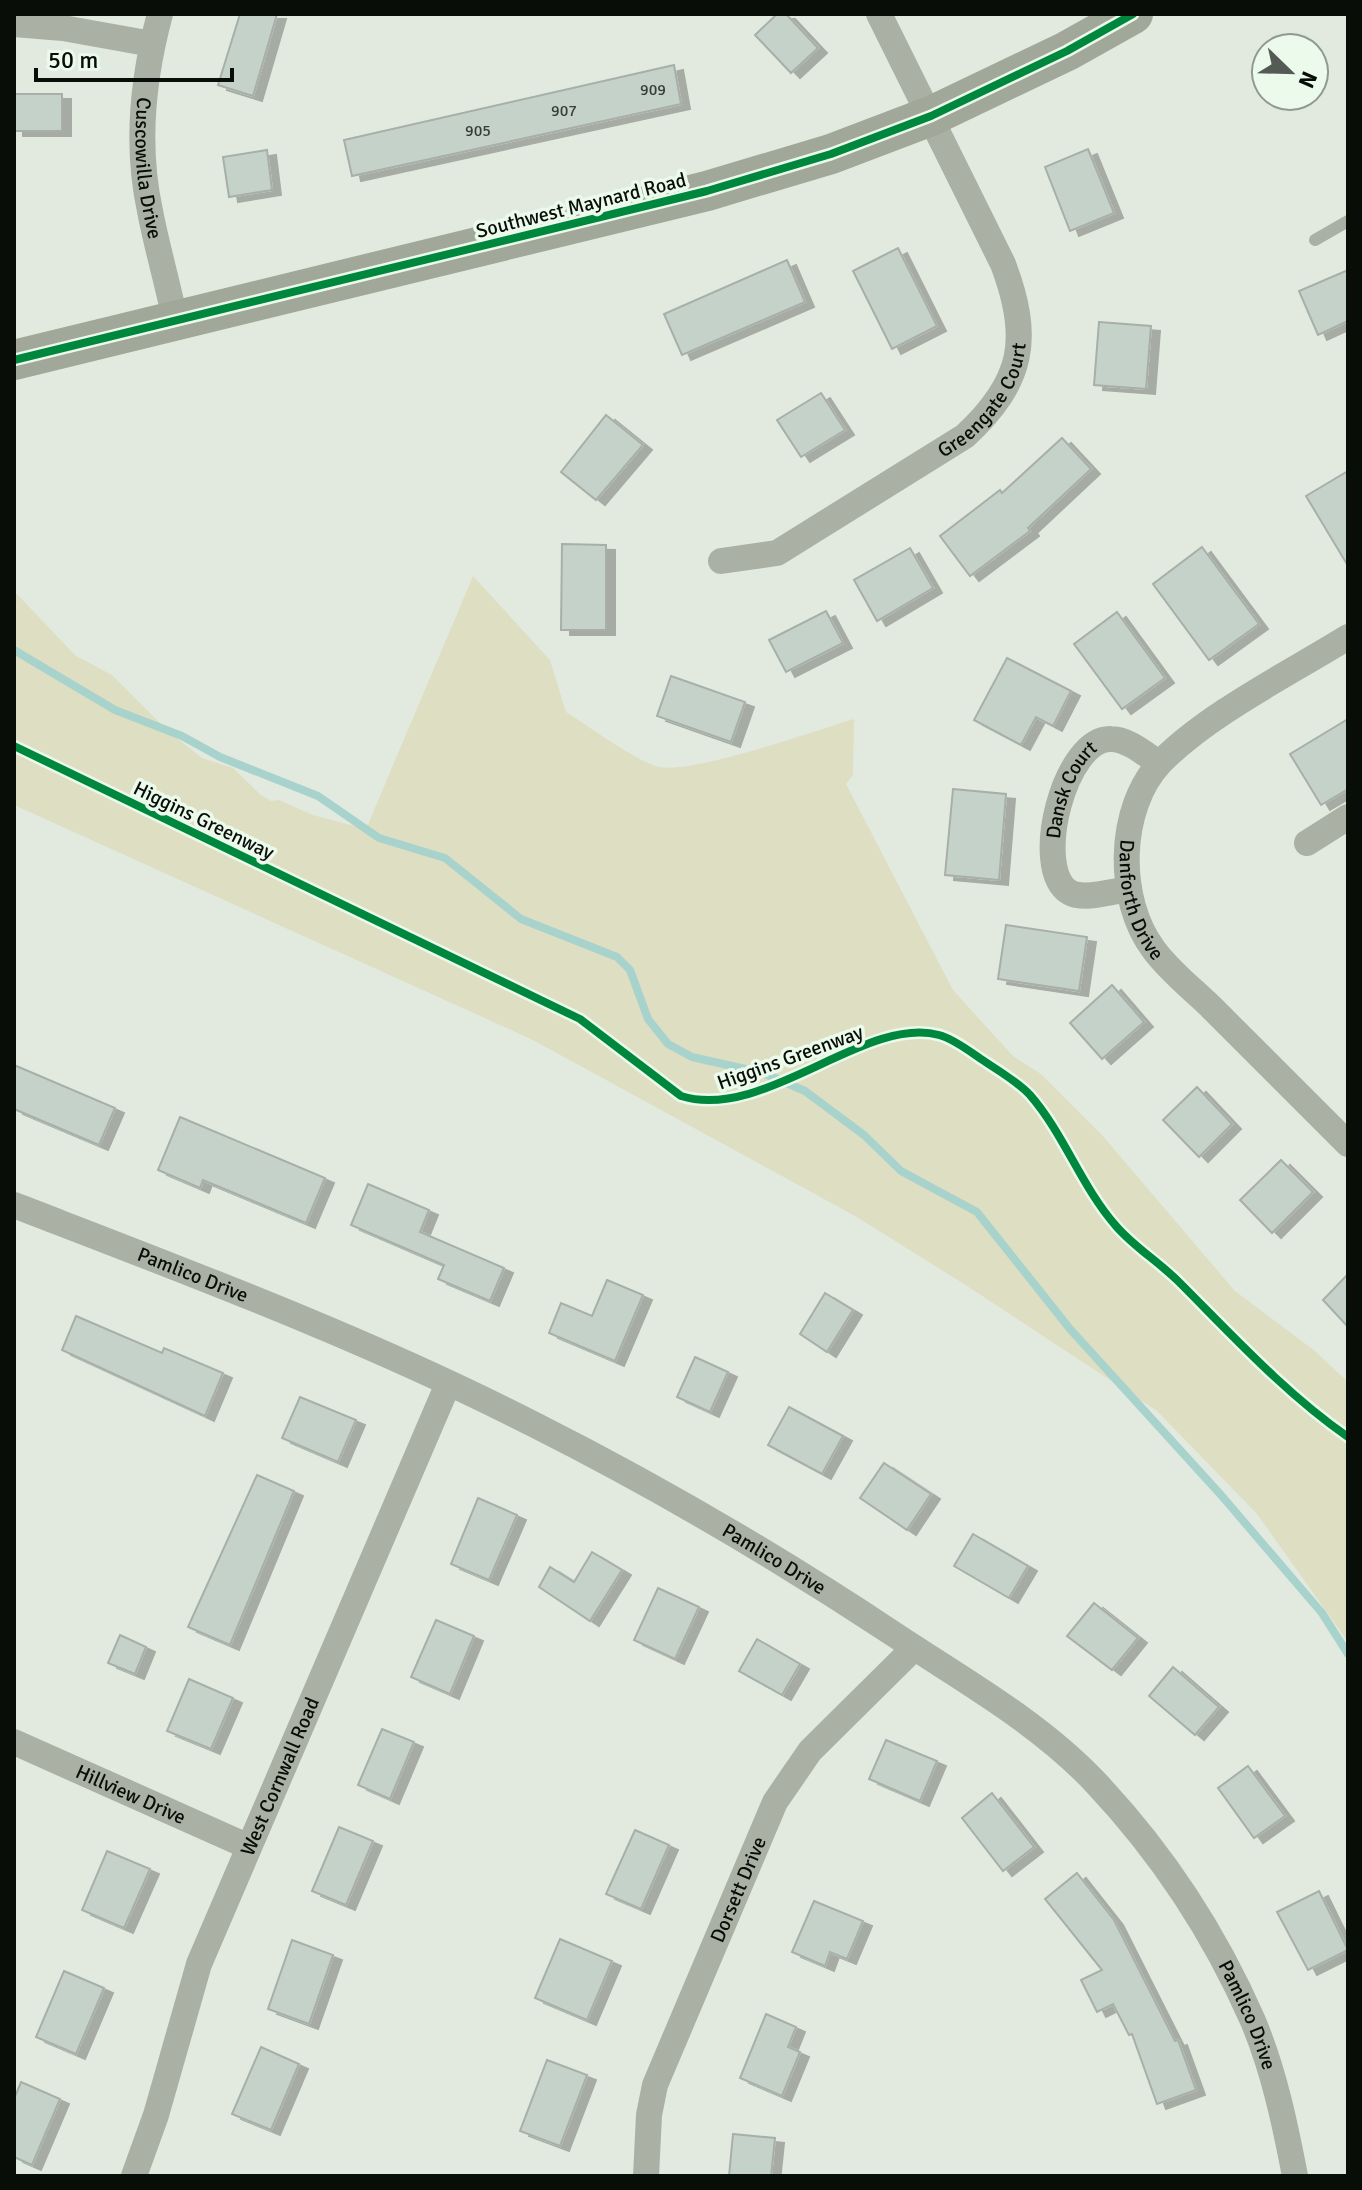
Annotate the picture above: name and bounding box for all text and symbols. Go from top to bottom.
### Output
scale bar [36,32,232,82]
north arrow [1250,32,1330,112]
text: 50 m [48,45,98,75]
text: N [1293,67,1323,92]
house number: 909 [640,80,666,100]
street label: Cuscowilla Drive [129,96,168,241]
house number: 907 [551,101,577,121]
house number: 905 [465,121,491,141]
street label: Southwest Maynard Road [473,167,689,244]
street label: Greengate Court [933,342,1032,463]
street label: Dansk Court [1041,735,1102,840]
street label: Higgins Greenway [129,776,279,866]
street label: Danforth Drive [1114,838,1169,965]
street label: Higgins Greenway [714,1019,867,1095]
street label: Pamlico Drive [134,1242,252,1308]
street label: Pamlico Drive [718,1518,831,1600]
street label: West Cornwall Road [235,1694,325,1860]
street label: Hillview Drive [72,1759,190,1830]
street label: Dorsett Drive [705,1833,772,1946]
street label: Pamlico Drive [1213,1956,1282,2073]

